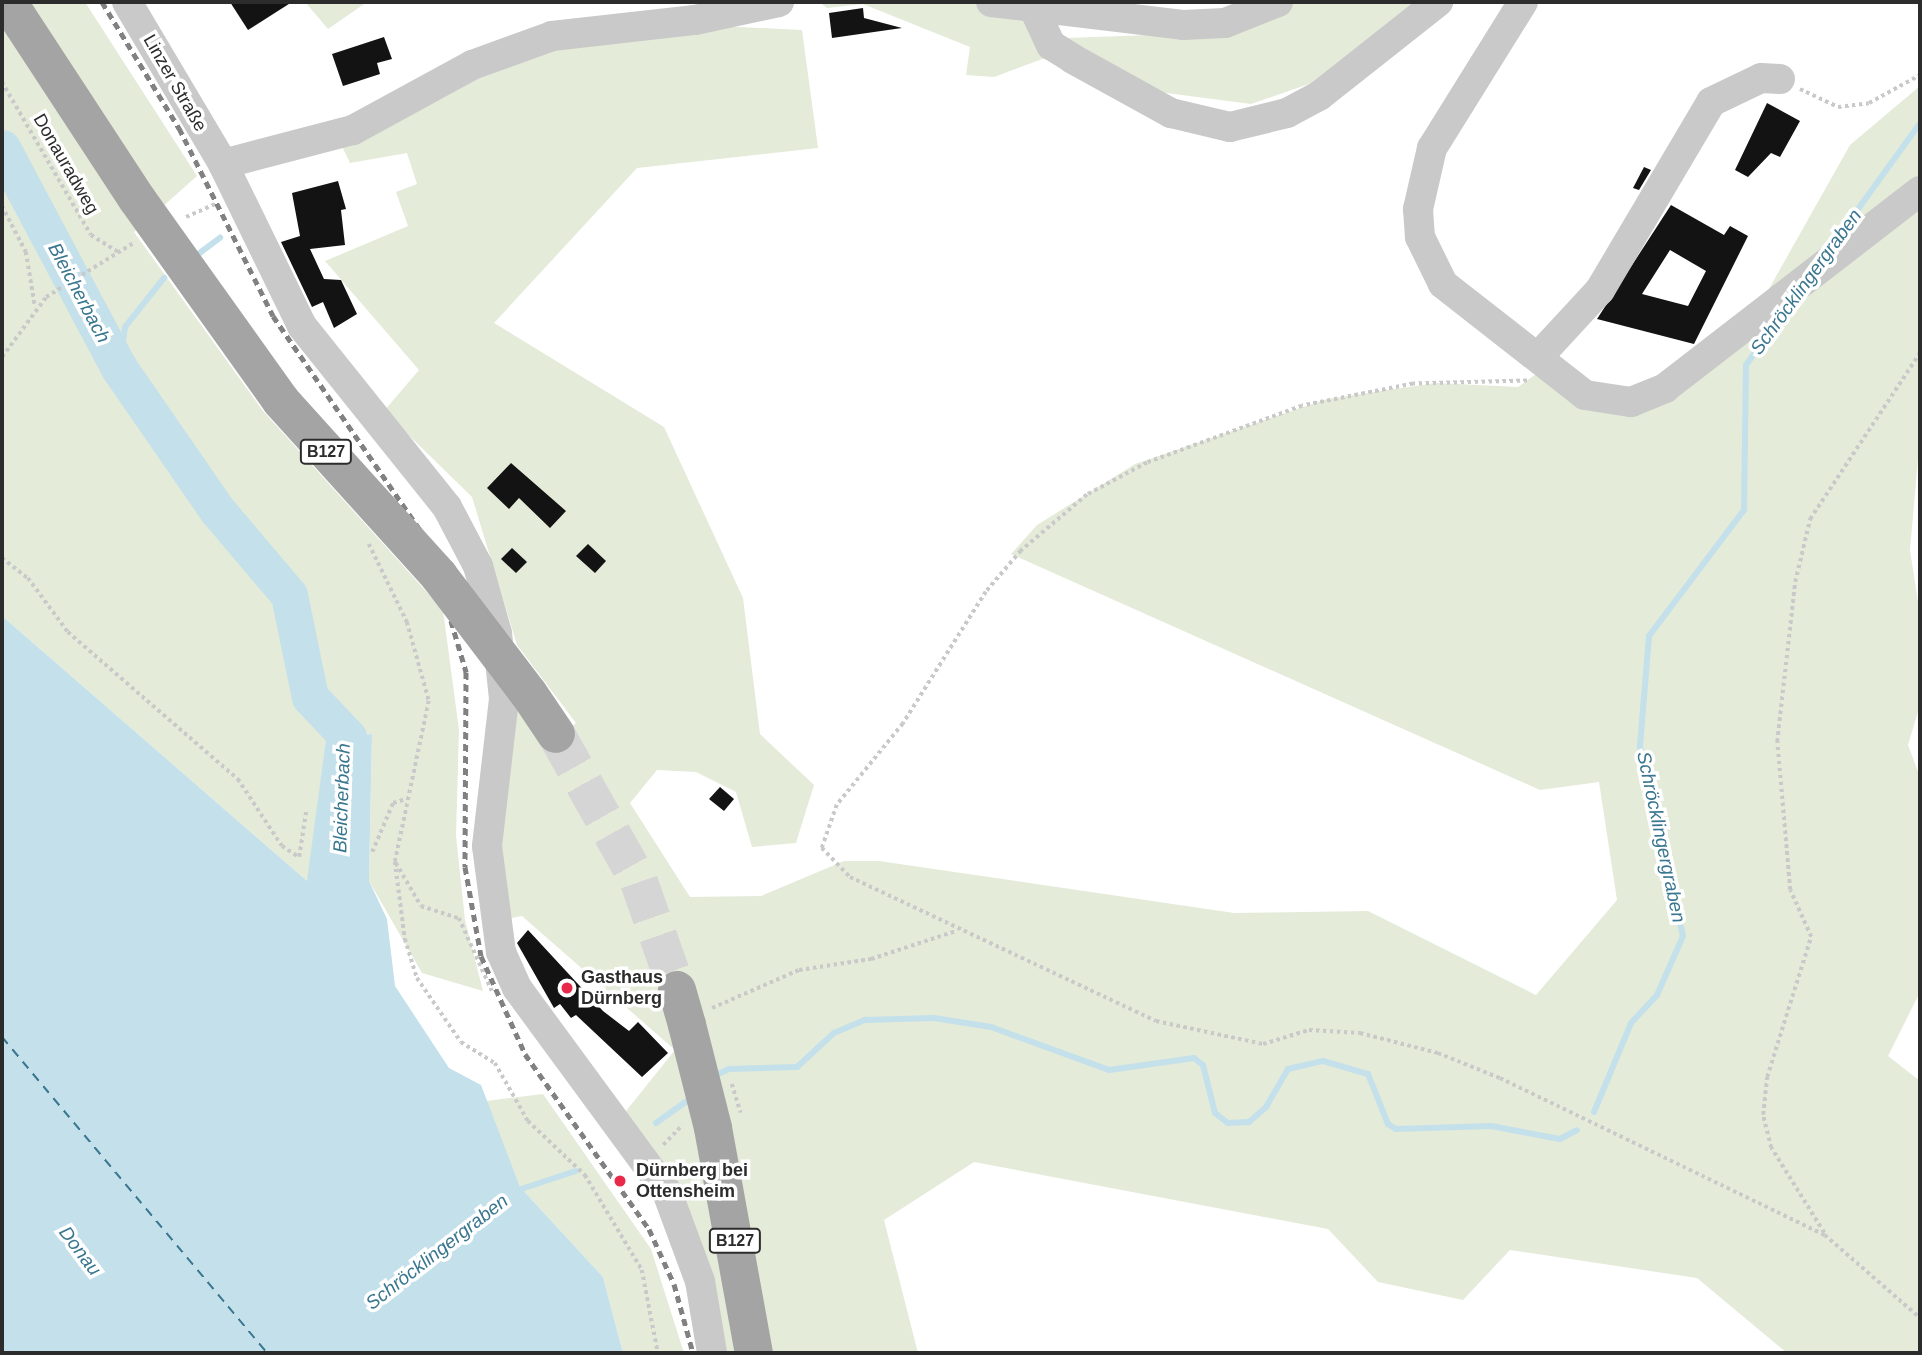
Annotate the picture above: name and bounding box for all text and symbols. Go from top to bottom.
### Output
street label: Linzer Straße [139,31,211,135]
street label: Donauradweg [29,110,103,218]
water label: Schröcklingergraben [1746,205,1866,359]
water label: Bleicherbach [43,239,115,347]
road number: B127 [300,440,352,464]
water label: Bleicherbach [329,743,355,853]
water label: Schröcklingergraben [1632,749,1690,925]
place label: Gasthaus Dürnberg [581,967,663,1010]
marker: Gasthaus Dürnberg [559,980,575,996]
place label: Dürnberg bei Ottensheim [636,1160,748,1202]
marker: Dürnberg bei Ottensheim [610,1171,630,1191]
water label: Schröcklingergraben [361,1189,513,1315]
water label: Donau [54,1222,106,1280]
road number: B127 [709,1228,761,1254]

